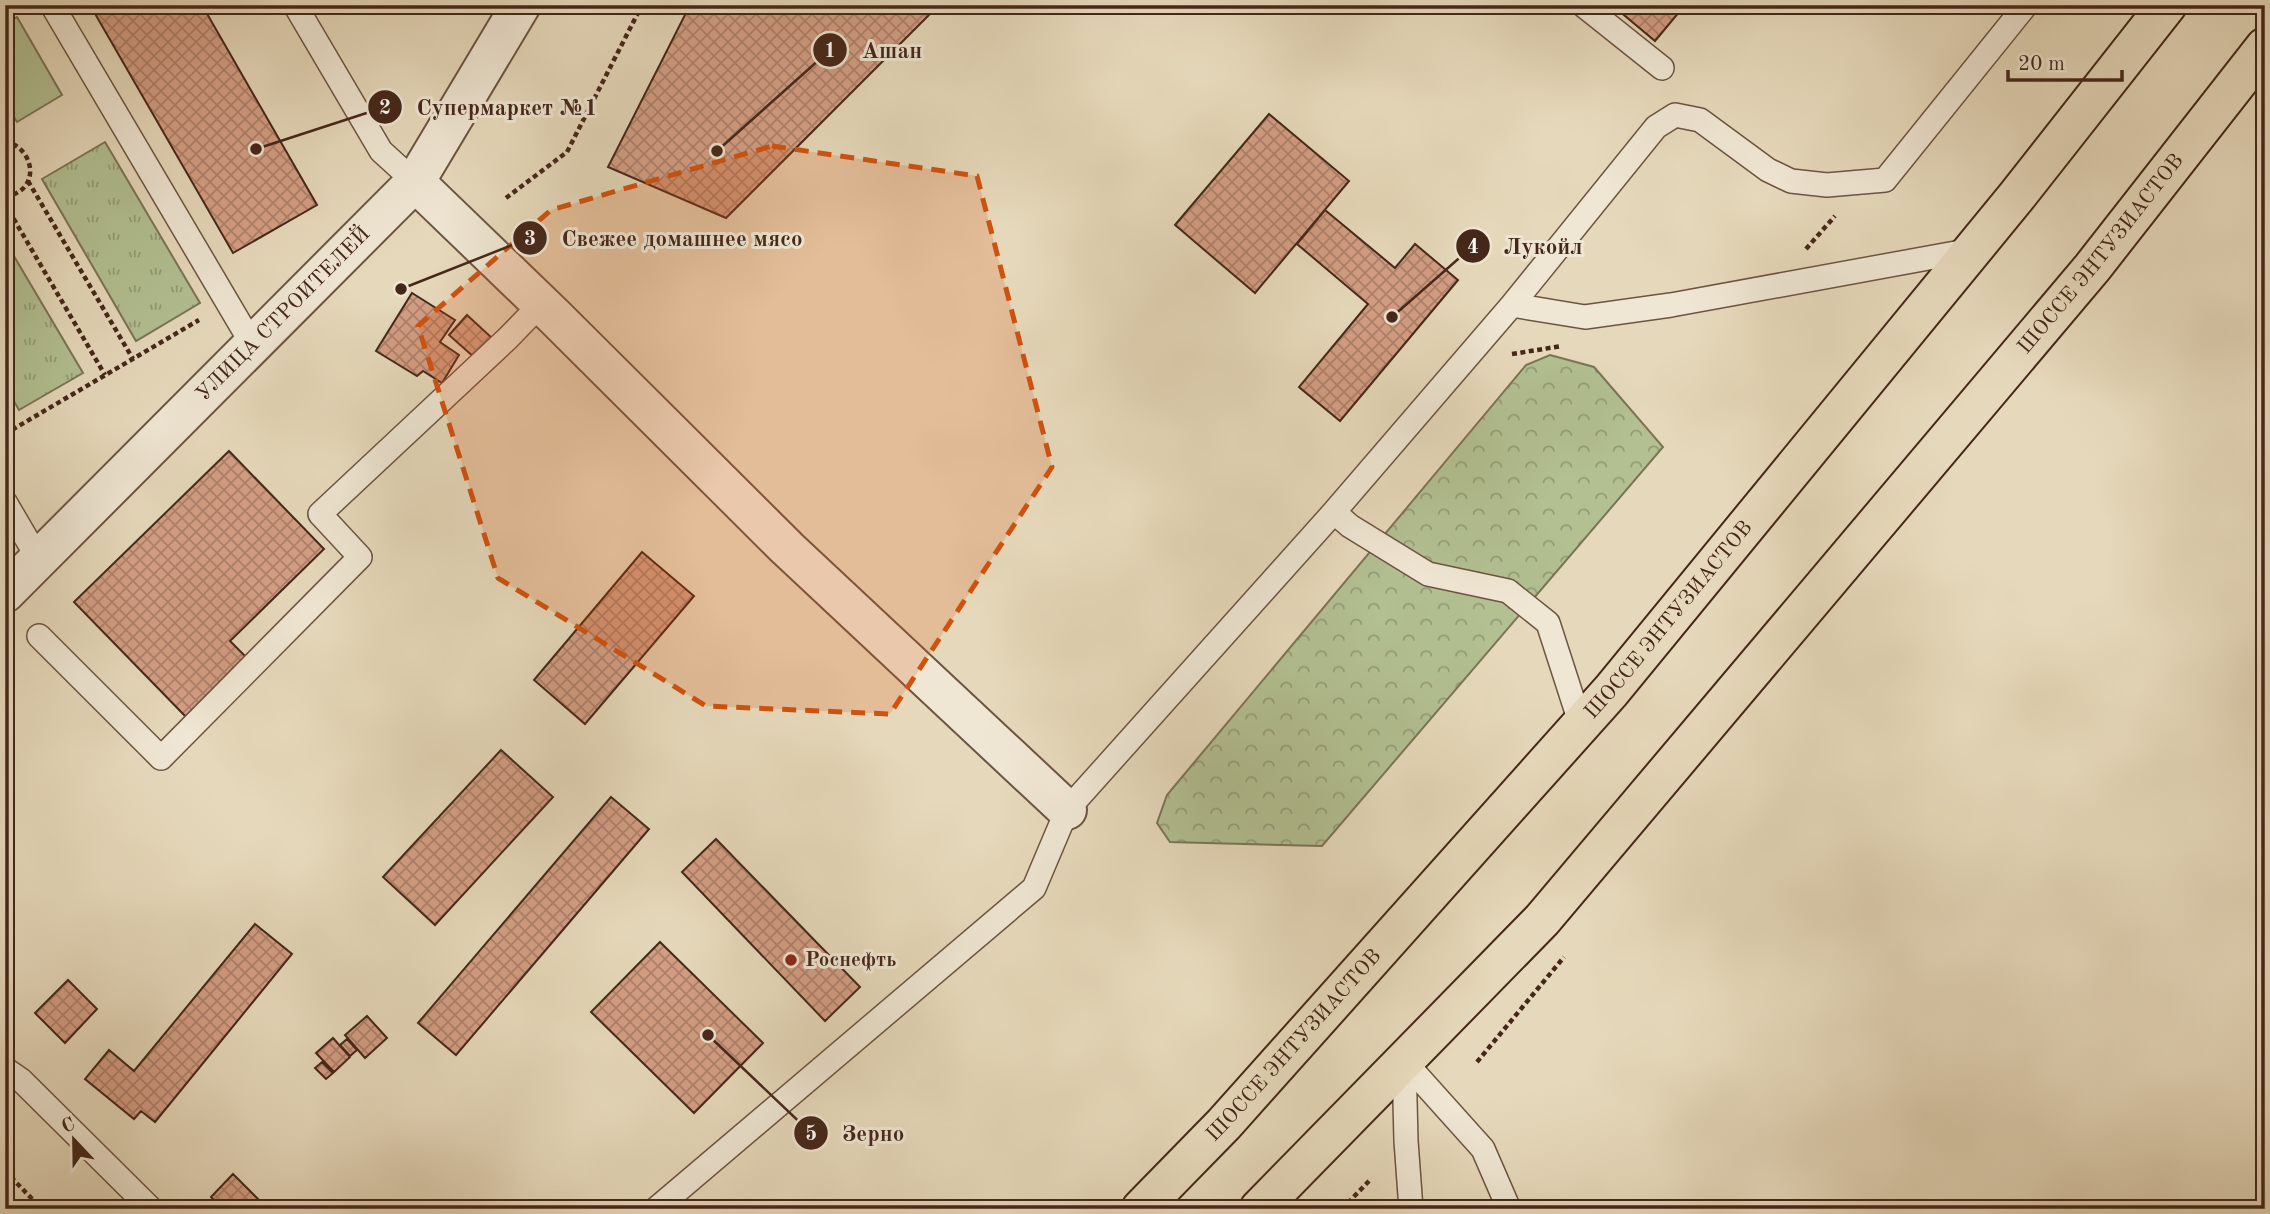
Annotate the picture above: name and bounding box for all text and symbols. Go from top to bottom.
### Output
callout: Ашан [813,28,936,72]
scale bar [2008,38,2121,82]
text: Ашан [862,40,922,63]
text: 1 [824,41,836,62]
text: 20 m [2018,54,2065,75]
callout: Супермаркет №1 [368,85,612,129]
text: Супермаркет №1 [417,97,598,120]
text: 2 [379,98,391,119]
street label: ШОССЕ ЭНТУЗИАСТОВ [2014,150,2188,358]
callout: Свежее домашнее мясо [512,216,817,260]
street label: УЛИЦА СТРОИТЕЛЕЙ [192,219,374,405]
callout: Лукойл [1455,224,1597,268]
text: Свежее домашнее мясо [561,228,803,251]
text: 3 [524,229,536,250]
text: Лукойл [1504,236,1582,259]
text: 4 [1467,237,1479,258]
street label: ШОССЕ ЭНТУЗИАСТОВ [1581,517,1756,723]
street label: ШОССЕ ЭНТУЗИАСТОВ [1203,945,1385,1146]
place label: Роснефть [805,950,896,971]
marker: Роснефть [783,952,799,968]
north arrow [38,1106,108,1176]
callout: Зерно [793,1111,919,1155]
text: С [59,1115,78,1138]
text: Зерно [842,1123,904,1146]
text: 5 [805,1124,817,1145]

